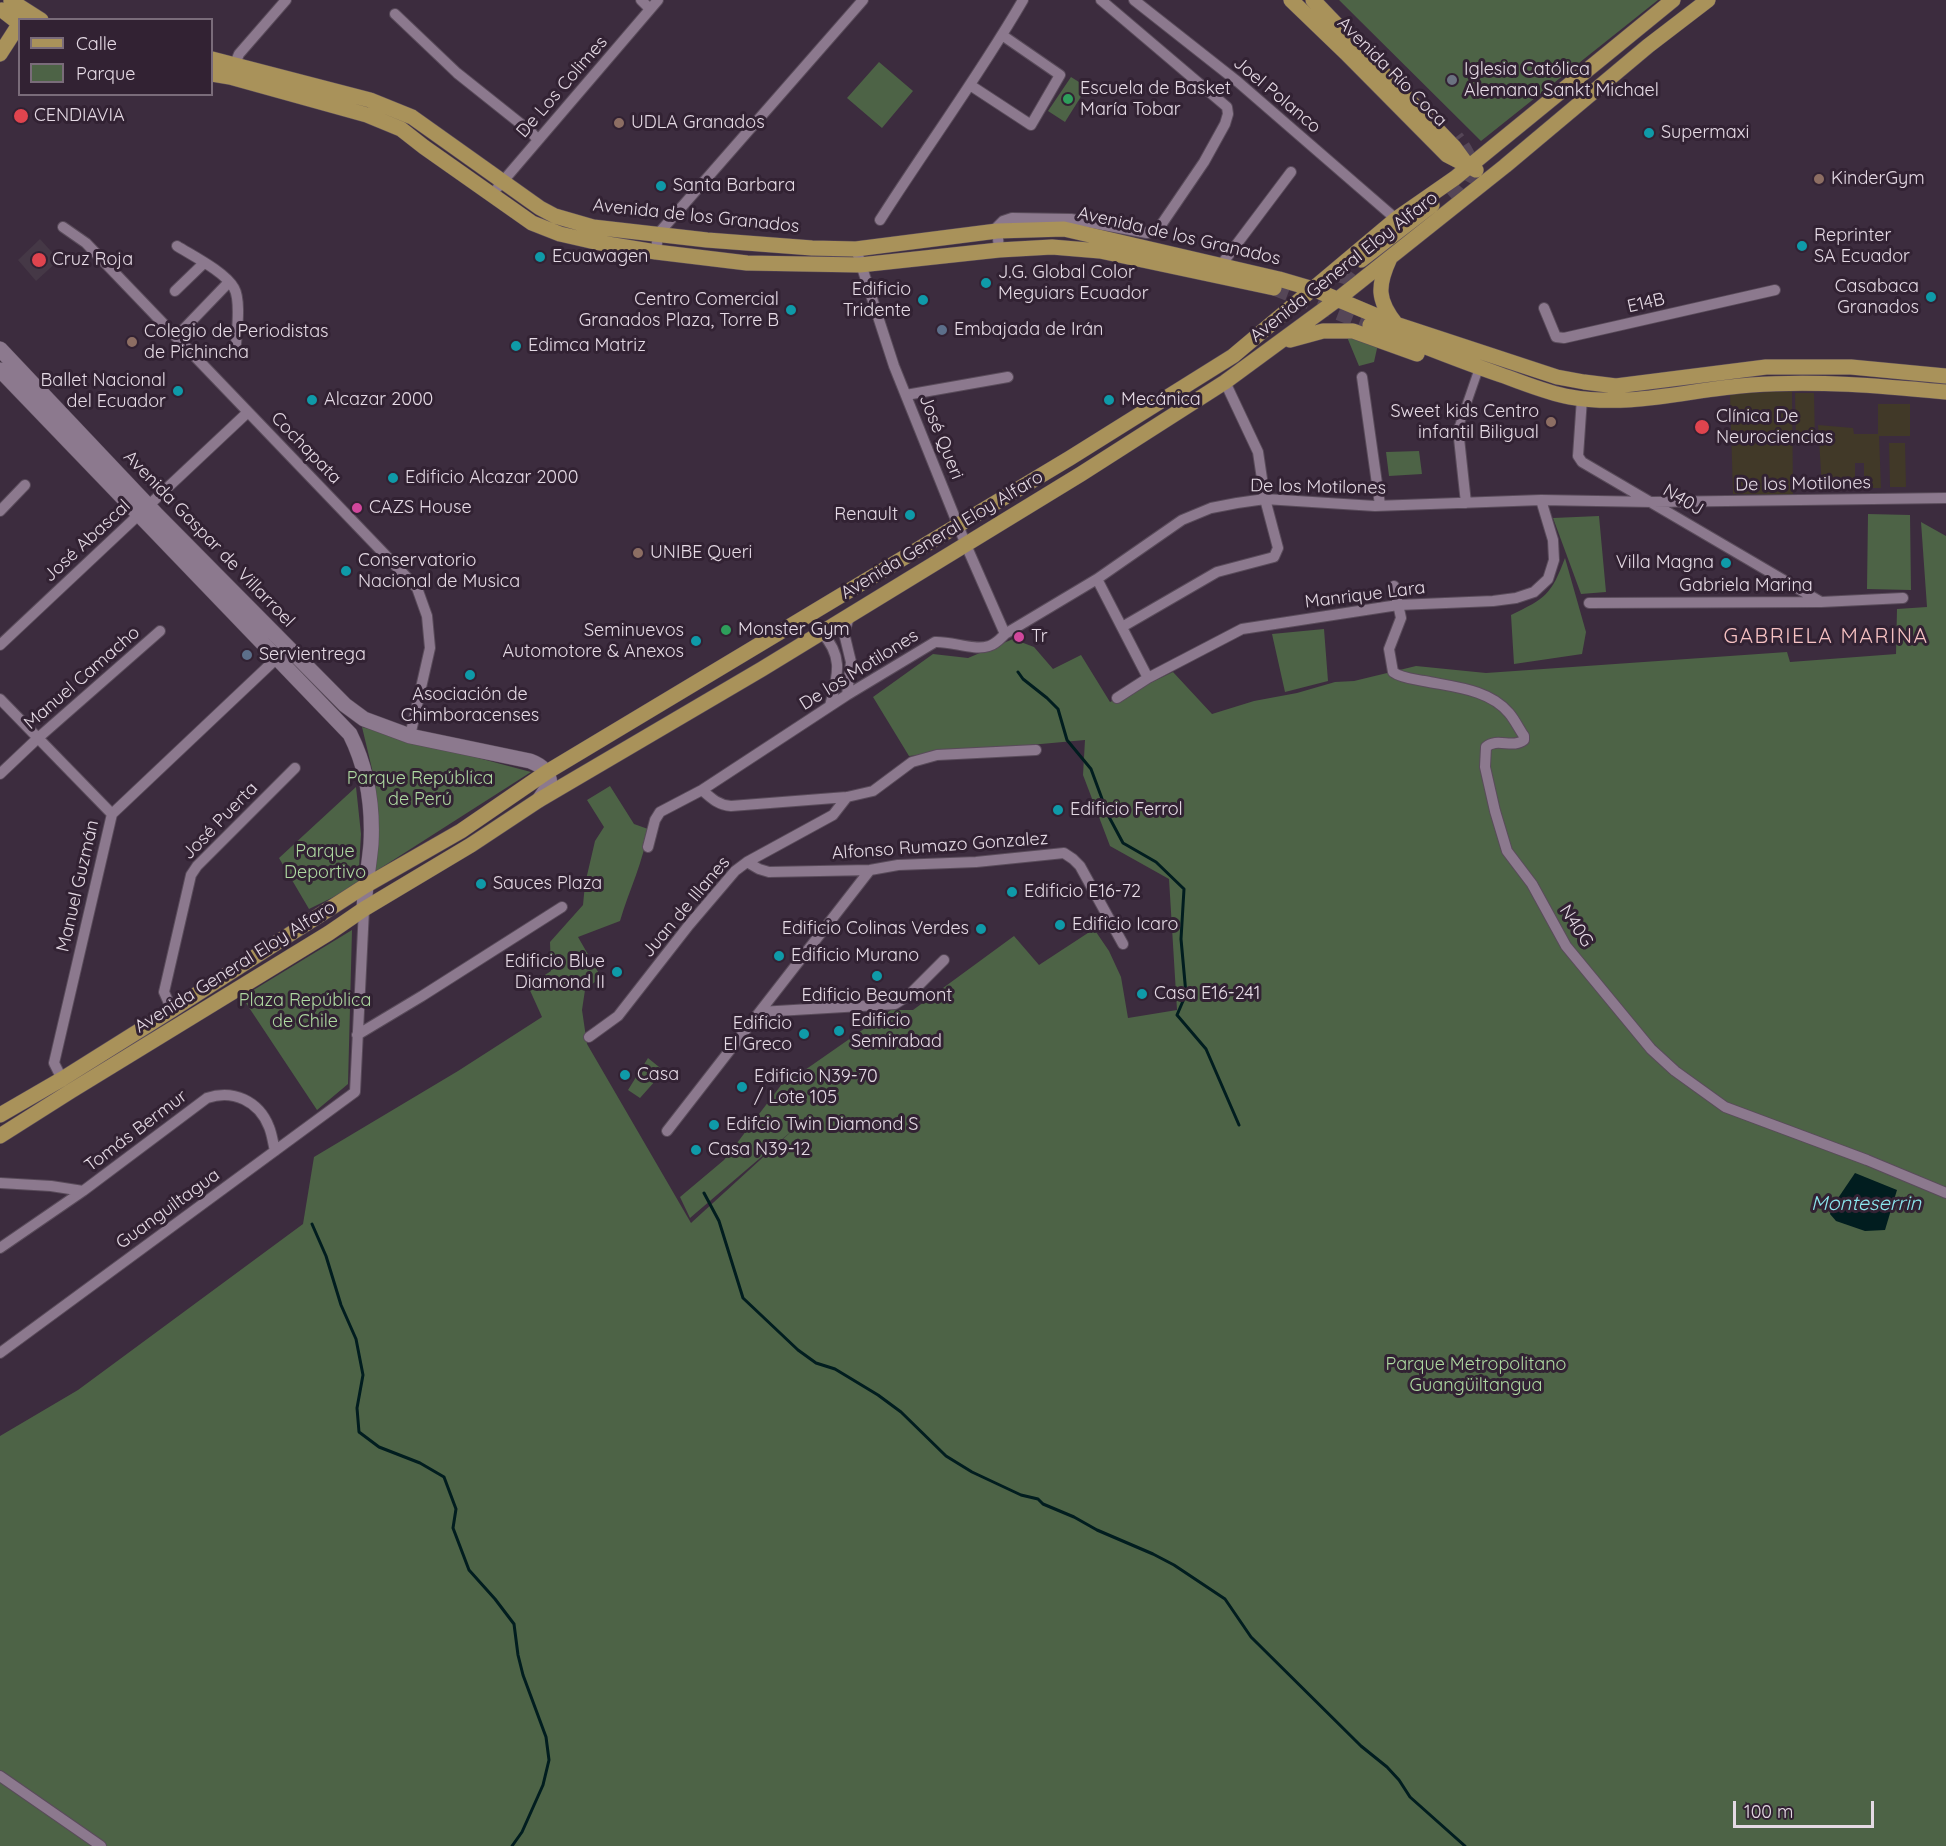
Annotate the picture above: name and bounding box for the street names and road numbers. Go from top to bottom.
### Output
street label: Avenida Río Coca [1333,13,1451,131]
street label: De Los Colimes [512,32,612,142]
street label: Joel Polanco [1229,52,1325,138]
street label: Avenida General Eloy Alfaro [1246,187,1442,347]
street label: Avenida de los Granados [592,194,800,238]
street label: Avenida de los Granados [1075,202,1283,270]
street label: E14B [1625,288,1667,318]
street label: José Queri [914,391,968,483]
street label: Cochapata [266,407,346,489]
street label: Avenida Gaspar de Villarroel [119,446,299,632]
street label: Avenida General Eloy Alfaro [837,466,1047,604]
street label: De los Motilones [1735,472,1871,496]
street label: De los Motilones [1250,475,1386,499]
street label: N40J [1659,480,1707,520]
street label: José Abascal [39,495,135,587]
street label: Gabriela Marina [1679,575,1813,597]
street label: Manrique Lara [1303,577,1427,613]
street label: Manuel Camacho [20,622,144,734]
street label: De los Motilones [796,625,922,715]
street label: José Puerta [178,778,262,864]
street label: Manuel Guzmán [52,818,104,954]
street label: Alfonso Rumazo Gonzalez [831,828,1049,864]
street label: Juan de Illanes [637,852,735,962]
street label: Avenida General Eloy Alfaro [131,896,339,1038]
street label: N40G [1554,901,1598,951]
street label: Tomás Bermur [81,1085,191,1177]
street label: Guanguiltagua [112,1164,224,1254]

